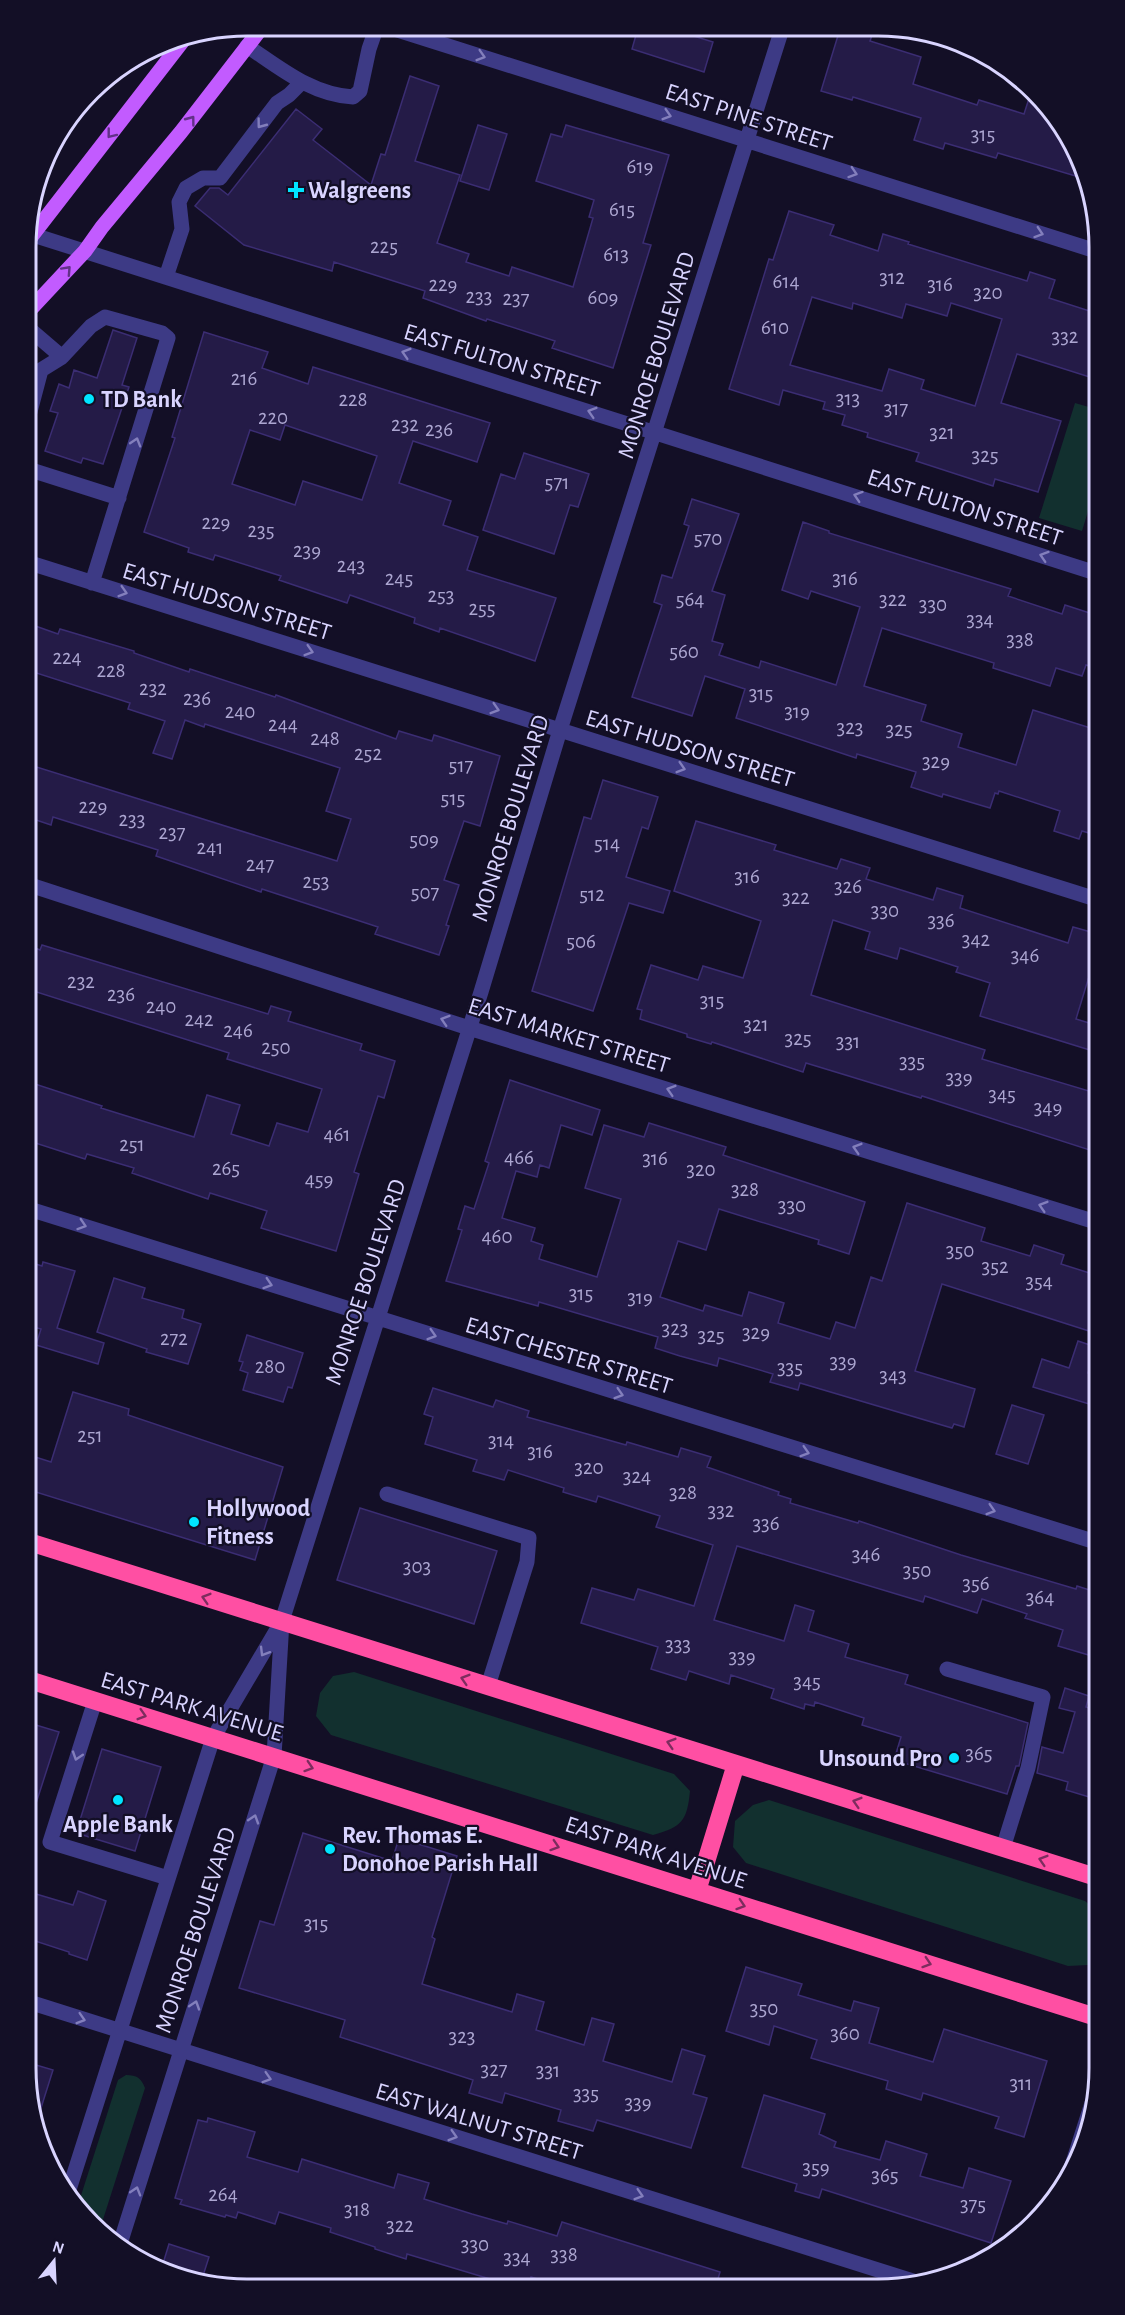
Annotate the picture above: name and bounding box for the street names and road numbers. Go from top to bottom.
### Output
street label: EAST PINE STREET [662,80,835,156]
street label: MONROE BOULEVARD [614,249,700,462]
street label: EAST FULTON STREET [401,320,603,402]
street label: EAST FULTON STREET [864,465,1065,551]
street label: EAST HUDSON STREET [119,559,334,645]
street label: EAST HUDSON STREET [582,706,797,792]
street label: MONROE BOULEVARD [468,712,554,925]
street label: EAST MARKET STREET [465,994,673,1078]
street label: MONROE BOULEVARD [321,1176,411,1388]
street label: EAST CHESTER STREET [462,1313,675,1399]
street label: EAST PARK AVENUE [98,1668,286,1746]
street label: EAST PARK AVENUE [562,1812,750,1894]
street label: MONROE BOULEVARD [151,1824,241,2036]
street label: EAST WALNUT STREET [372,2079,585,2165]

